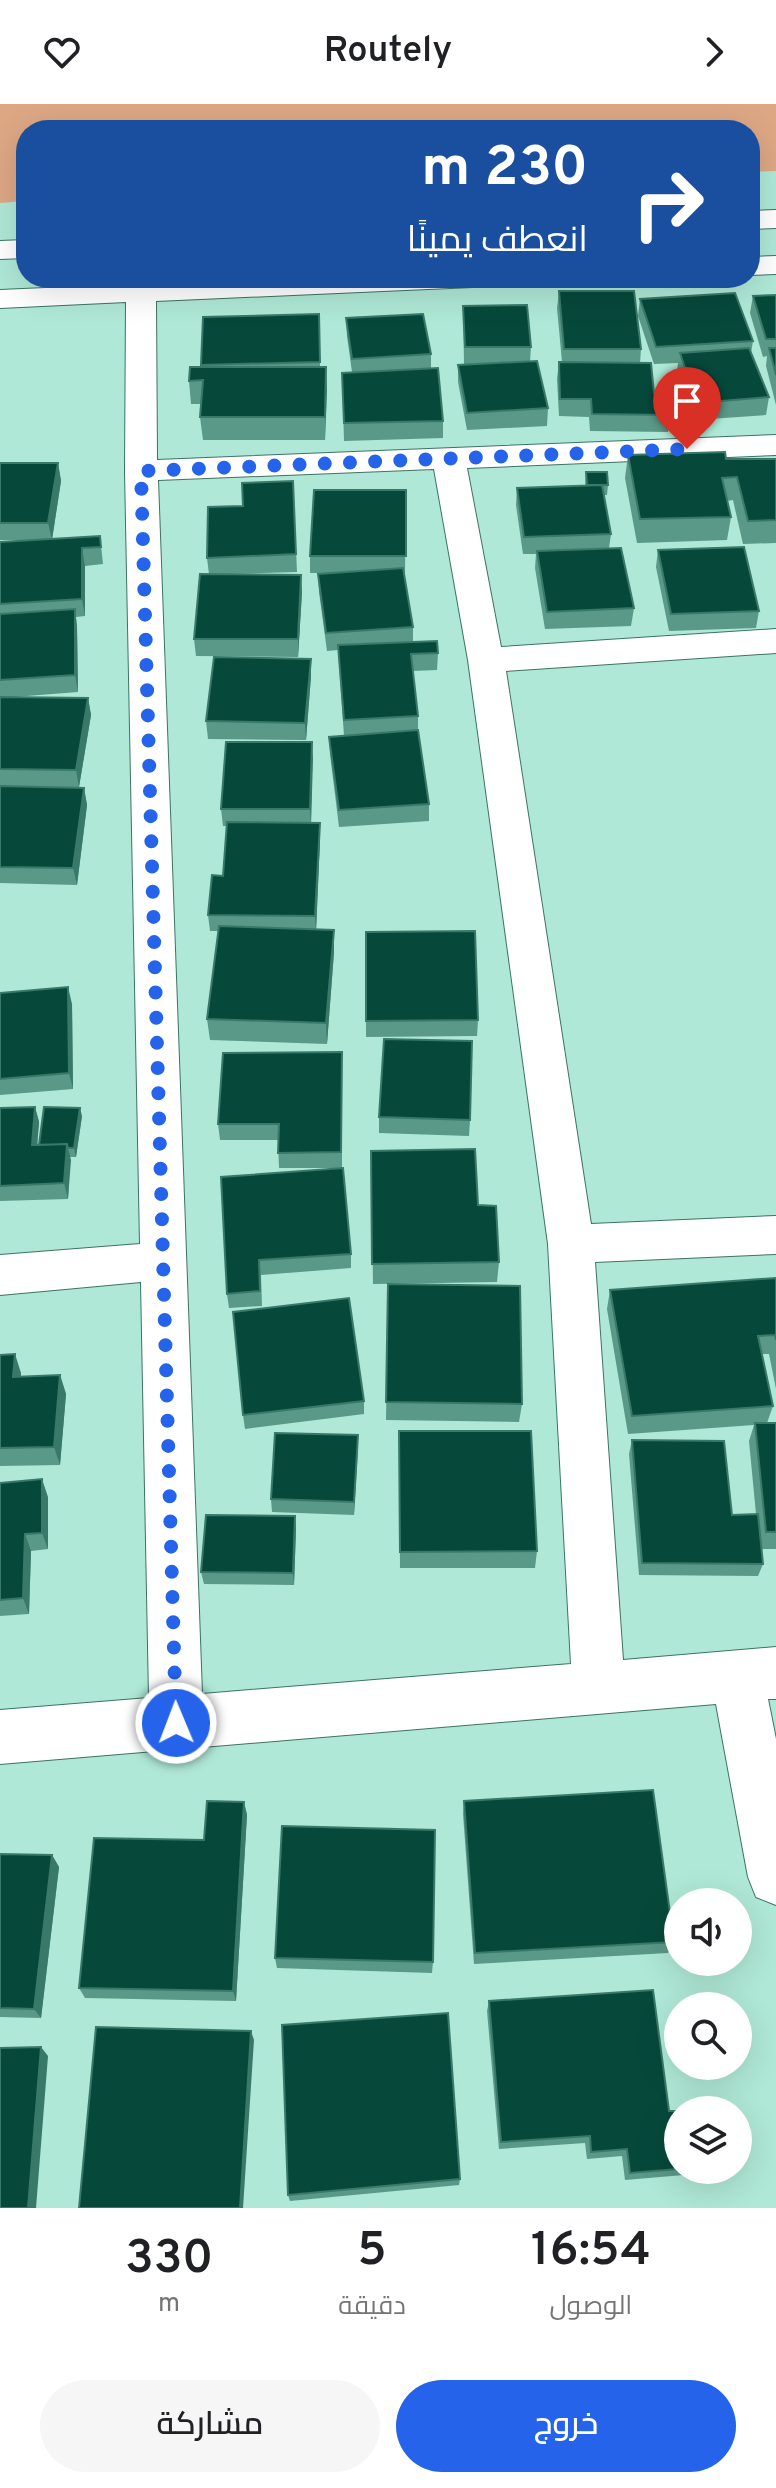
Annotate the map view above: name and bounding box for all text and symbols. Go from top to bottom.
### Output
text: Routely [324,29,452,75]
icon: heart [40,30,84,74]
icon: forward [692,30,736,74]
text: 230 m [421,135,588,205]
icon: right [616,152,720,256]
text: انعطف يمينًا [407,219,588,265]
pin [653,367,721,449]
icon: arrive [665,379,709,423]
position arrow [134,1681,218,1765]
map controls [664,1888,752,2184]
button: sound [664,1888,752,1976]
button: search [664,1992,752,2080]
button: layers [664,2096,752,2184]
text: 5 [357,2222,387,2282]
text: 16:54 [531,2222,651,2282]
text: 330 [125,2230,213,2290]
text: m [158,2288,180,2321]
text: دقيقة [338,2291,406,2324]
text: الوصول [550,2291,632,2324]
button: مشاركة [40,2380,380,2472]
button: خروج [396,2380,736,2472]

